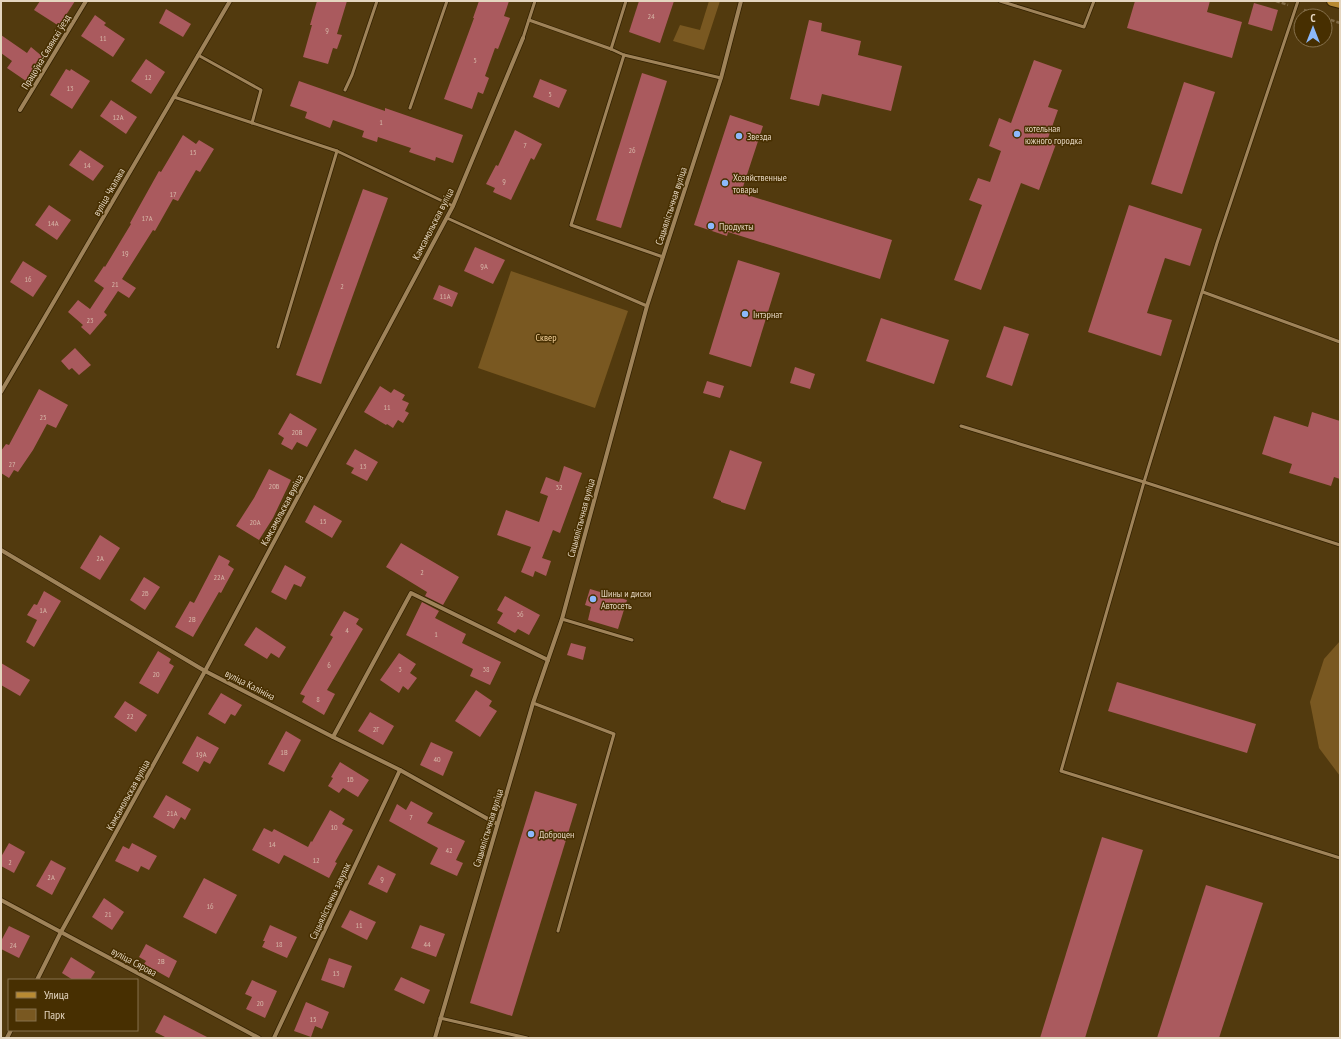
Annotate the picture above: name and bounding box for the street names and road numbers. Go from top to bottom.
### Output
street label: Працоўна-Сялянскі ўезд [18,12,74,92]
street label: Сацыялістычная вуліца [652,165,690,247]
street label: вуліца Чкалава [90,166,128,218]
street label: Камсамольская вуліца [409,186,457,262]
street label: Камсамольская вуліца [258,472,306,548]
street label: Сацыялістычная вуліца [564,477,598,559]
street label: вуліца Калініна [223,667,277,703]
street label: Камсамольская вуліца [103,757,153,833]
street label: Сацыялістычная вуліца [470,787,506,869]
street label: Сацыялістычны завулак [306,860,354,942]
street label: вуліца Сярова [109,945,159,979]

